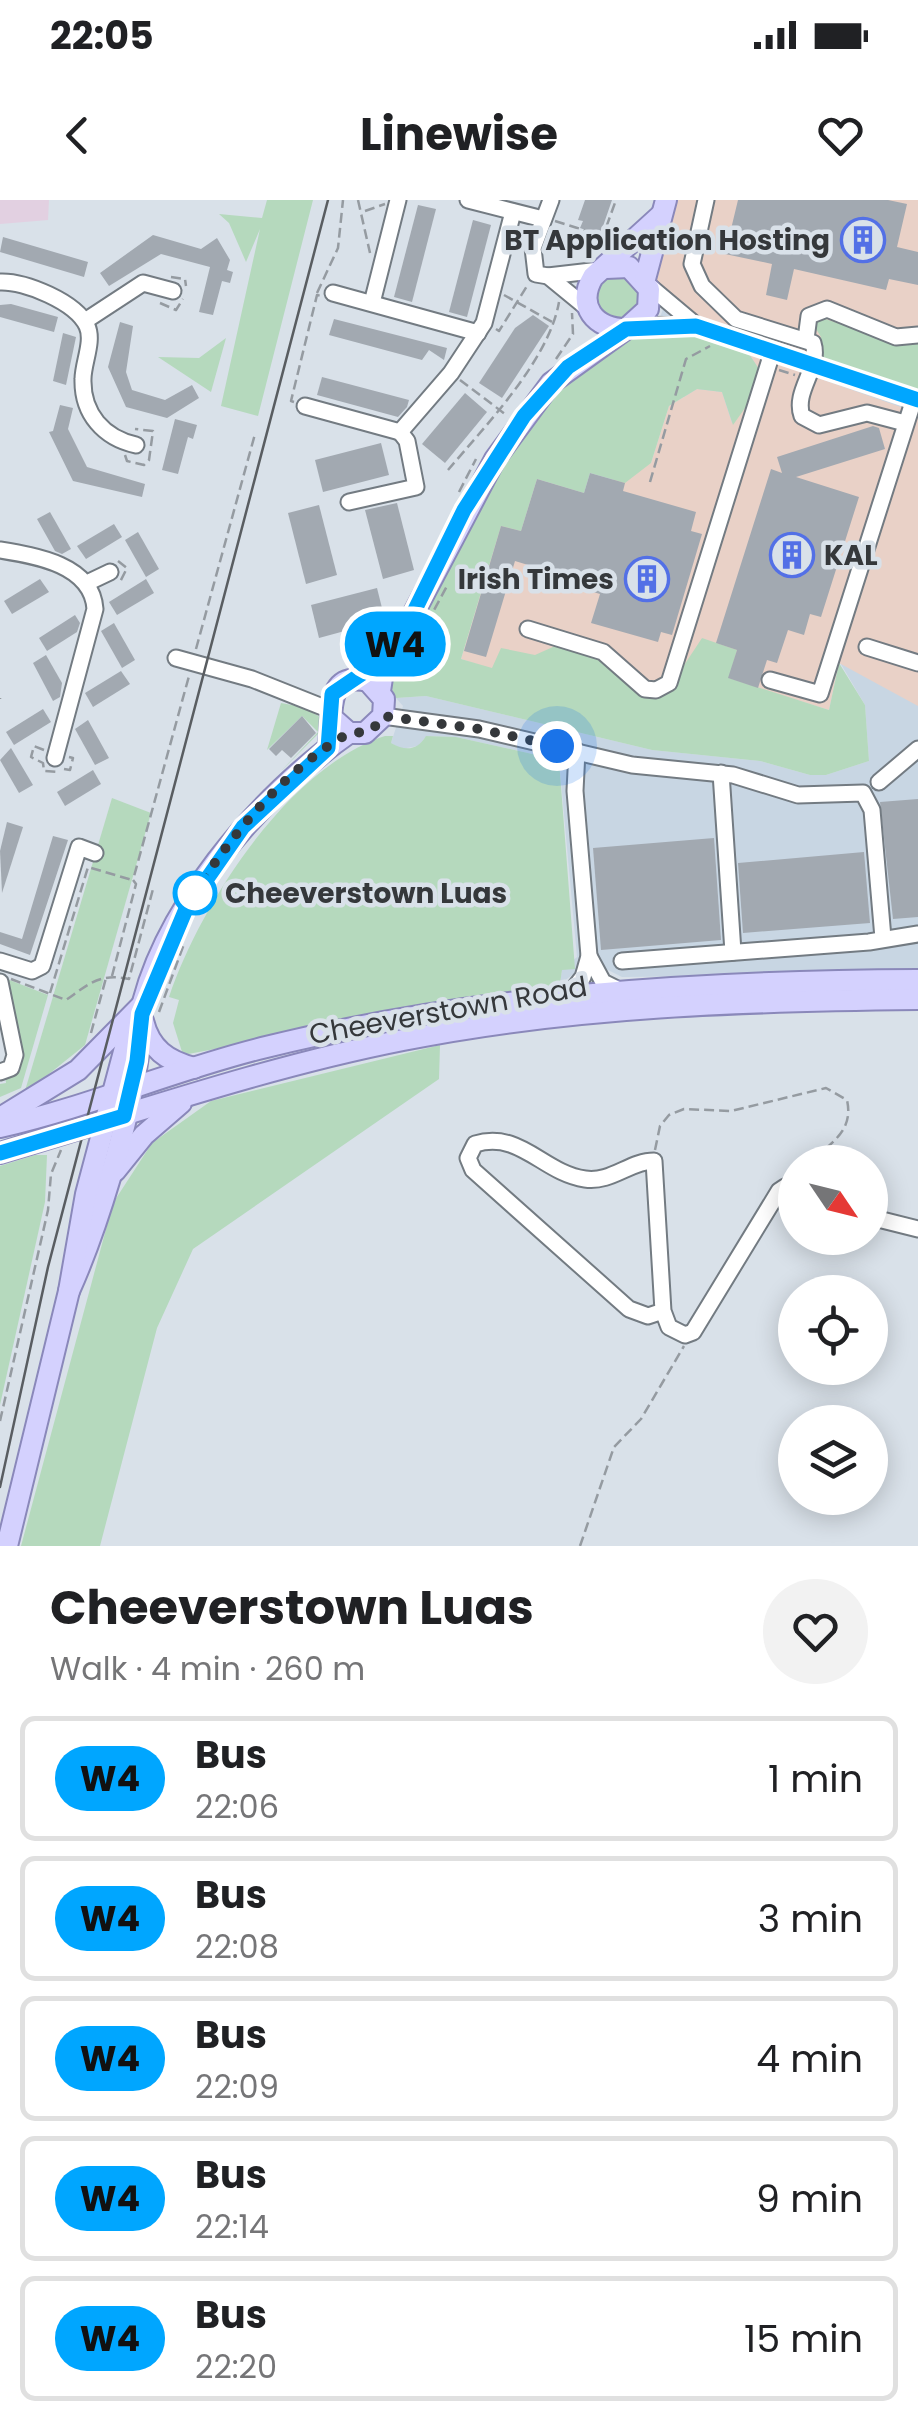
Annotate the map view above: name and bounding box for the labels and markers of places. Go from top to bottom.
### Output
building icon: BT Application Hosting [840,217,886,263]
place label: BT Application Hosting [504,221,830,260]
building icon: KAL [769,532,815,578]
place label: KAL [824,536,878,575]
building icon: Irish Times [624,556,670,602]
place label: Irish Times [458,560,614,599]
marker: Cheeverstown Luas [174,872,216,914]
place label: Cheeverstown Luas [225,874,507,913]

